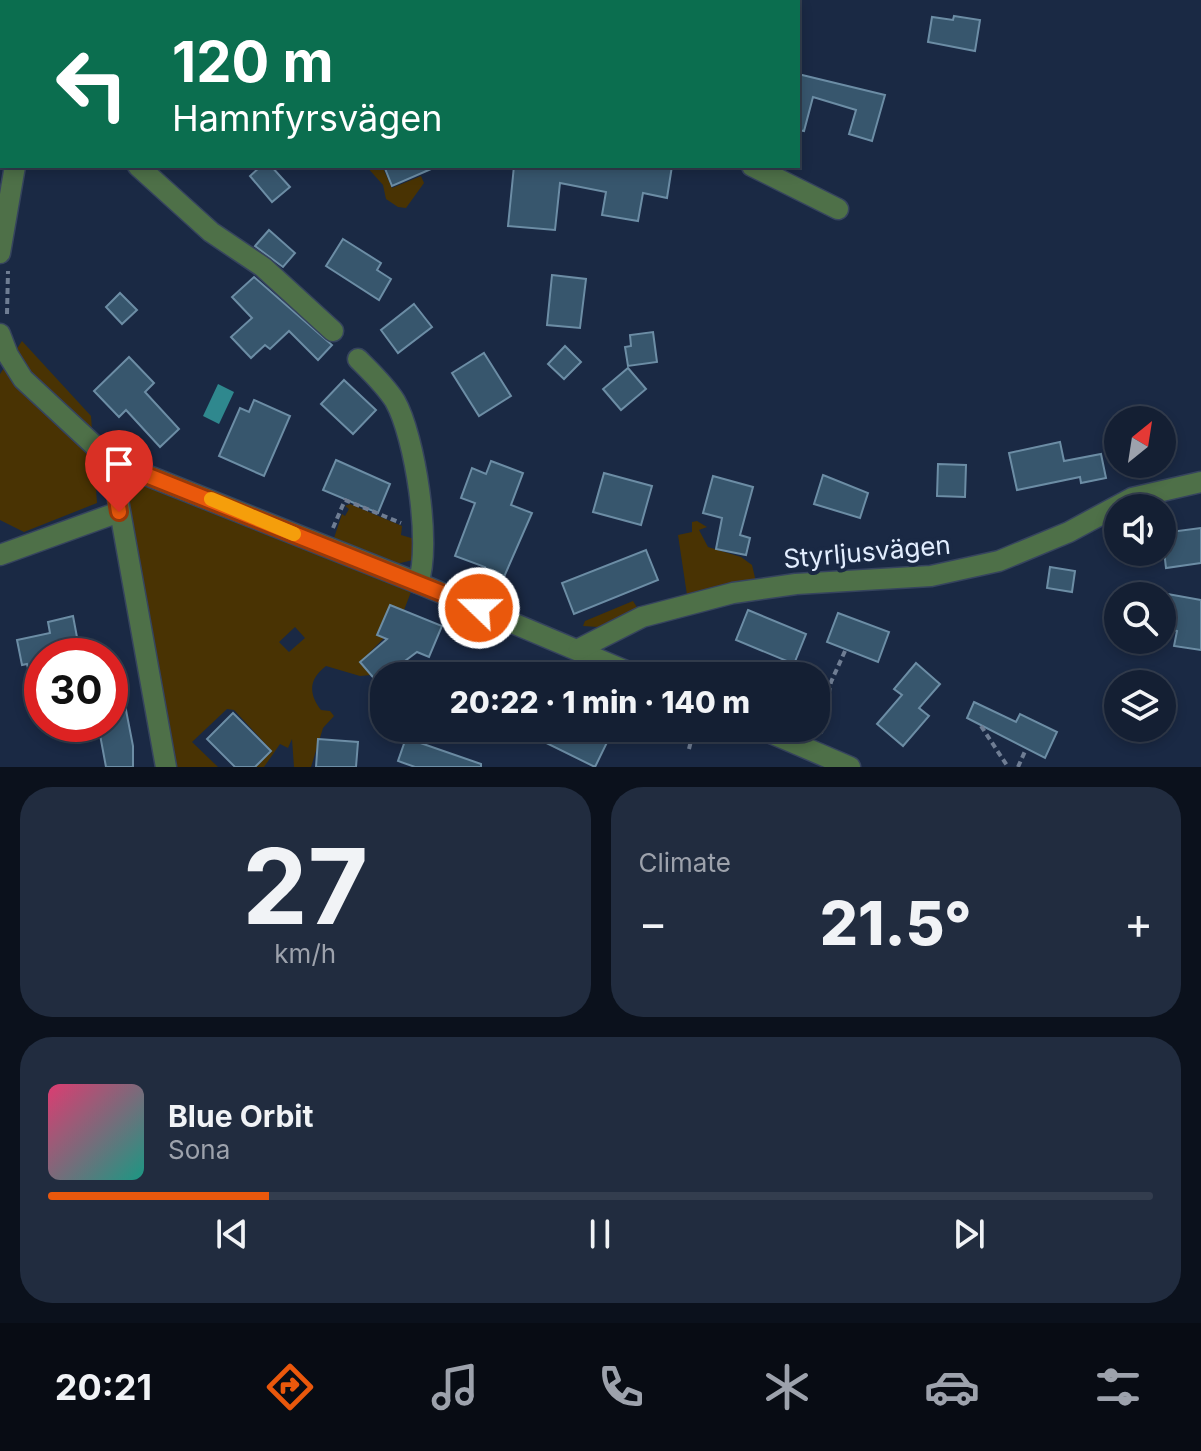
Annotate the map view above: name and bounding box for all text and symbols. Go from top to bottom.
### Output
text: 120 m [172,28,334,96]
icon: left [40,32,144,136]
text: Hamnfyrsvägen [172,96,443,140]
north arrow [1104,406,1176,478]
map controls [1104,406,1176,742]
pin [85,430,153,512]
icon: arrive [97,442,141,486]
button: sound [1104,494,1176,566]
street label: Styrljusvägen [782,529,952,574]
position arrow [437,566,521,650]
button: search [1104,582,1176,654]
speed limit sign: 30 [24,638,128,742]
button: layers [1104,670,1176,742]
text: 20:22 · 1 min · 140 m [450,684,750,720]
text: 27 [242,823,368,949]
text: Climate [639,847,731,878]
text: 21.5° [820,887,972,959]
text: − [639,896,668,950]
text: + [1124,896,1153,950]
text: km/h [274,938,336,969]
text: Blue Orbit [168,1098,313,1134]
text: Sona [168,1134,230,1165]
icon: previous [210,1212,254,1256]
icon: pause [578,1212,622,1256]
icon: next [947,1212,991,1256]
icon: directions [262,1359,318,1415]
icon: music [427,1359,483,1415]
icon: phone [593,1359,649,1415]
icon: climate [759,1359,815,1415]
icon: car [924,1359,980,1415]
icon: filters [1090,1359,1146,1415]
text: 20:21 [55,1365,152,1409]

